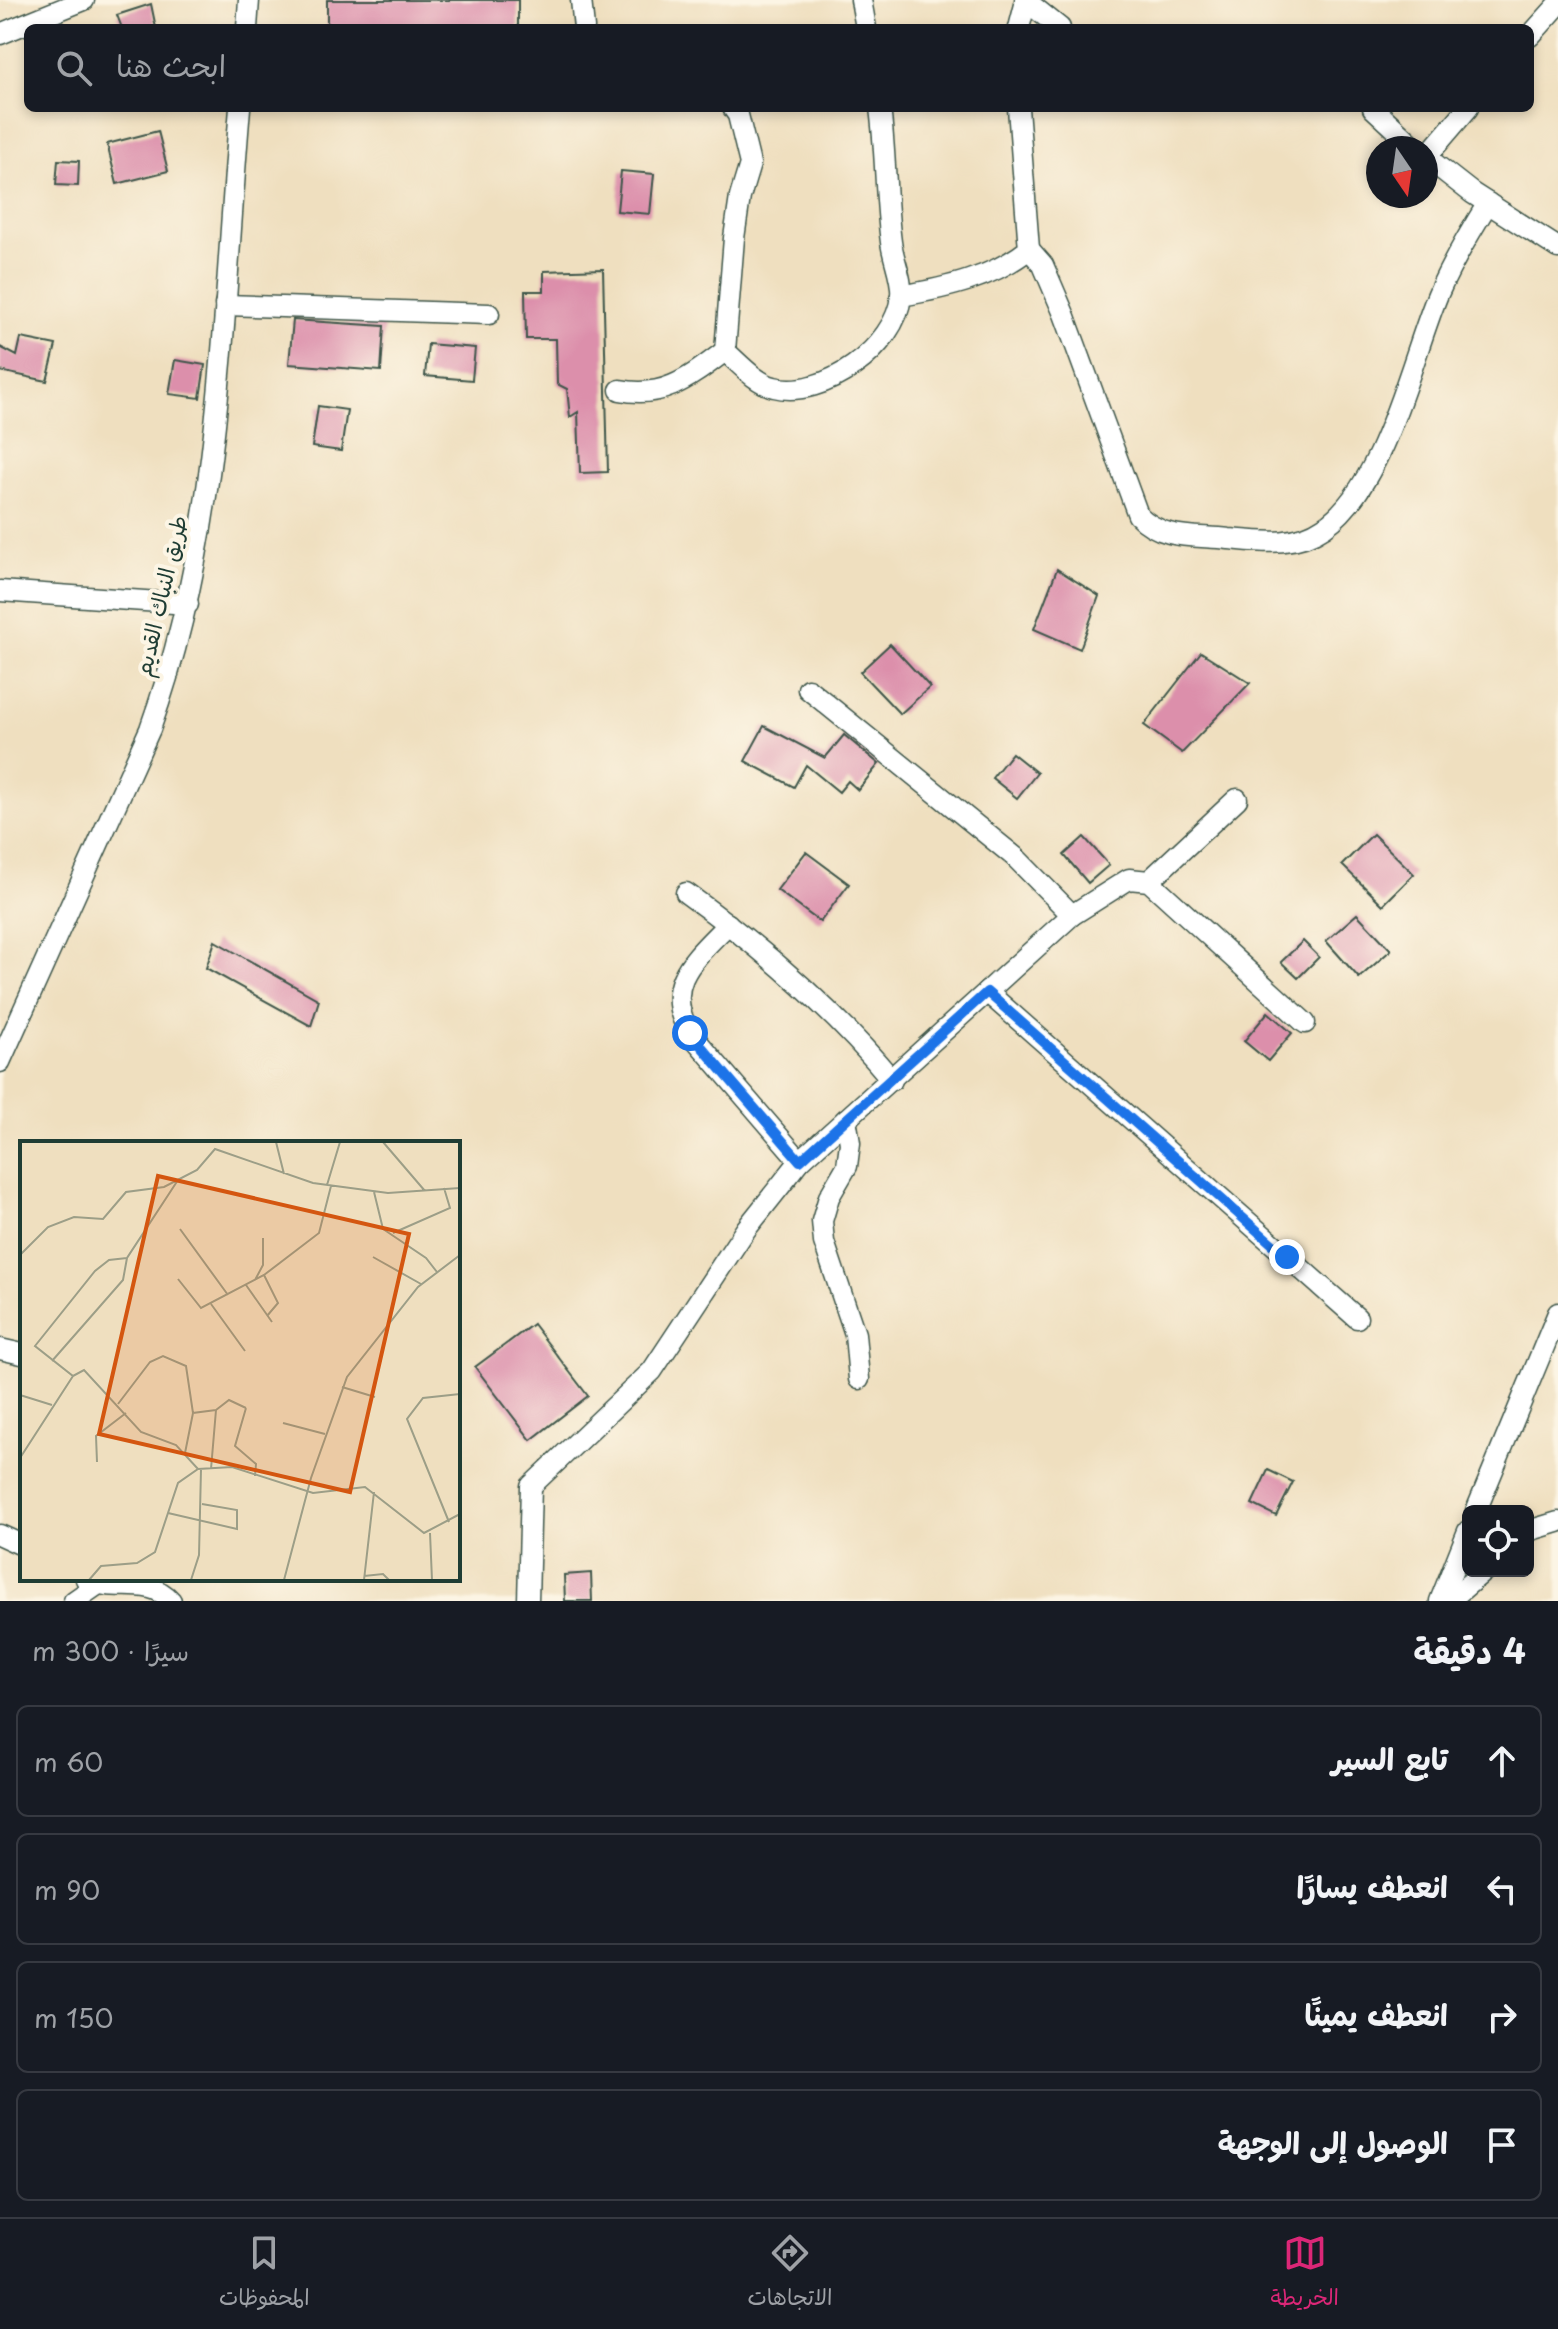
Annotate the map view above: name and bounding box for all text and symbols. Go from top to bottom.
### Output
search box [24,24,1534,112]
text: ابحث هنا [116,42,226,87]
icon: search [52,46,96,90]
north arrow [1366,136,1438,208]
street label: طريق النباك القديم [125,512,196,680]
route start [672,1015,708,1051]
inset map [20,1141,460,1581]
route end [1269,1239,1305,1275]
map controls [1462,1505,1534,1577]
button: locate [1462,1505,1534,1577]
text: 4 دقيقة [1413,1624,1526,1676]
text: سيرًا · 300 m [32,1631,189,1670]
text: تابع السير [1331,1735,1448,1780]
icon: ahead [1480,1739,1524,1783]
text: 60 m [34,1742,103,1781]
text: انعطف يسارًا [1297,1863,1448,1908]
icon: left [1480,1867,1524,1911]
text: 90 m [34,1870,100,1909]
text: انعطف يمينًا [1304,1991,1448,2036]
icon: right [1480,1995,1524,2039]
text: 150 m [34,1998,113,2037]
text: الوصول إلى الوجهة [1218,2119,1448,2164]
icon: arrive [1480,2123,1524,2167]
tab: المحفوظات [219,2231,310,2317]
tab: الاتجاهات [747,2231,832,2317]
tab: الخريطة [1270,2231,1339,2317]

